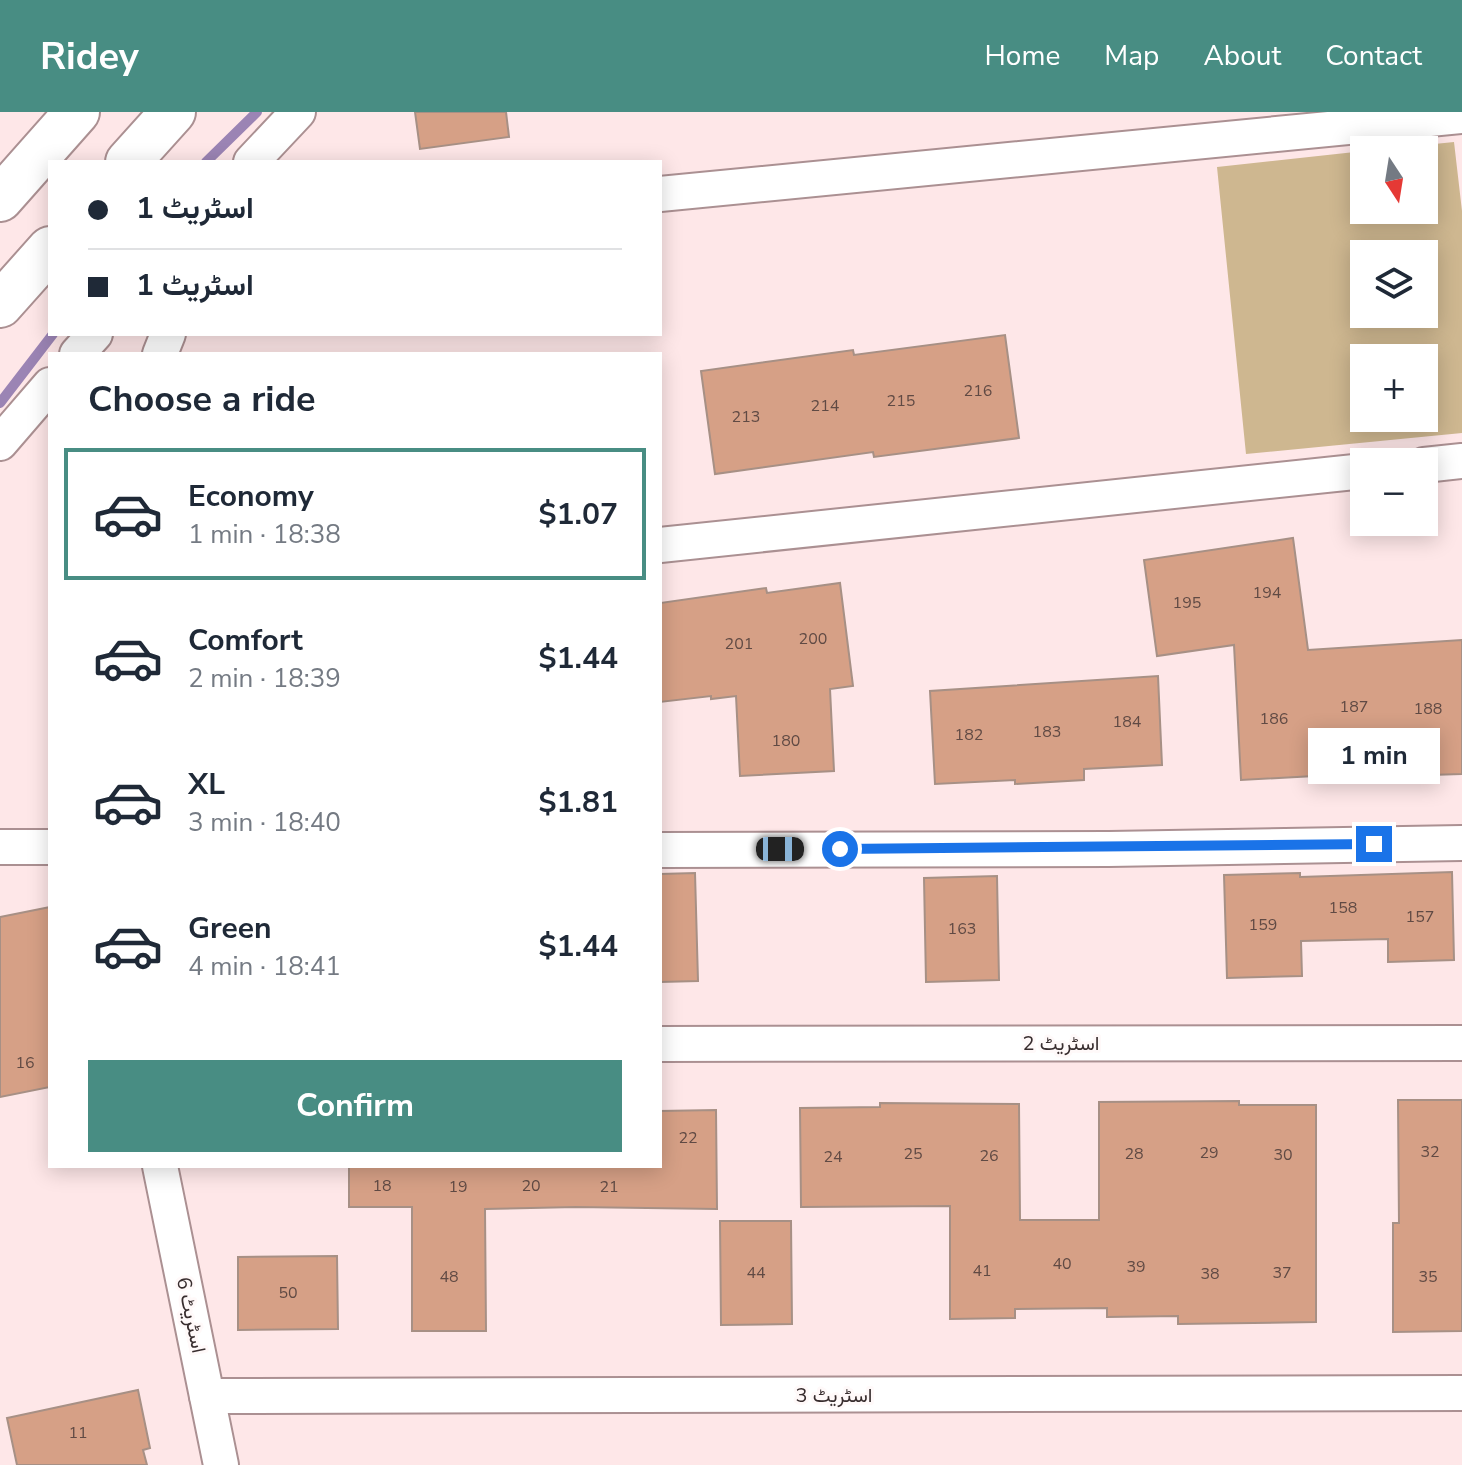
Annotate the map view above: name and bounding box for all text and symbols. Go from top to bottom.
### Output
text: Ridey [40,31,139,82]
text: Home [985,37,1060,75]
text: Map [1104,37,1159,75]
text: About [1203,37,1281,75]
text: Contact [1325,37,1422,75]
north arrow [1350,136,1438,224]
map controls [1350,136,1438,536]
text: اسٹریٹ 1 [136,188,254,229]
button: layers [1350,240,1438,328]
text: اسٹریٹ 1 [136,265,254,306]
button: + [1350,344,1438,432]
text: Choose a ride [88,375,316,424]
house number: 216 [964,380,992,402]
house number: 215 [887,390,915,412]
house number: 214 [811,395,840,417]
house number: 213 [732,406,760,428]
button: − [1350,448,1438,536]
text: Economy [188,476,314,517]
icon: car [92,478,164,550]
text: $1.07 [539,494,618,535]
text: 1 min · 18:38 [188,517,341,552]
house number: 194 [1253,582,1282,604]
house number: 195 [1173,592,1201,614]
text: Comfort [188,620,303,661]
icon: car [92,622,164,694]
house number: 200 [799,628,827,650]
house number: 201 [725,633,753,655]
text: $1.44 [539,638,618,679]
text: 2 min · 18:39 [188,661,341,696]
house number: 187 [1340,696,1368,718]
house number: 188 [1414,698,1442,720]
house number: 186 [1260,708,1288,730]
house number: 184 [1113,711,1142,733]
house number: 183 [1033,721,1061,743]
house number: 182 [955,724,983,746]
callout: 1 min [1308,728,1440,784]
house number: 180 [772,730,800,752]
text: 1 min [1340,738,1408,773]
text: XL [188,764,225,805]
icon: car [92,766,164,838]
text: $1.81 [539,782,618,823]
text: 3 min · 18:40 [188,805,341,840]
route end [1356,826,1392,862]
route start [822,831,858,867]
car [756,837,804,861]
house number: 158 [1329,897,1357,919]
house number: 157 [1406,906,1434,928]
text: Green [188,908,272,949]
icon: car [92,910,164,982]
house number: 159 [1249,914,1277,936]
house number: 163 [948,918,976,940]
text: $1.44 [539,926,618,967]
text: 4 min · 18:41 [188,949,341,984]
street label: اسٹریٹ 2 [1023,1030,1099,1057]
house number: 16 [15,1052,35,1074]
button: Confirm [88,1060,622,1152]
house number: 22 [678,1127,698,1149]
house number: 32 [1420,1141,1440,1163]
house number: 29 [1199,1142,1219,1164]
house number: 25 [903,1143,923,1165]
house number: 28 [1124,1143,1144,1165]
house number: 30 [1273,1144,1293,1166]
house number: 26 [979,1145,999,1167]
house number: 24 [823,1146,843,1168]
house number: 18 [372,1175,392,1197]
house number: 20 [521,1175,541,1197]
house number: 19 [448,1176,468,1198]
house number: 21 [599,1176,619,1198]
house number: 40 [1052,1253,1072,1275]
house number: 39 [1126,1256,1146,1278]
house number: 41 [972,1260,992,1282]
house number: 44 [746,1262,766,1284]
house number: 37 [1272,1262,1292,1284]
house number: 38 [1200,1263,1220,1285]
house number: 48 [439,1266,459,1288]
house number: 35 [1418,1266,1438,1288]
street label: اسٹریٹ 6 [170,1275,212,1355]
house number: 50 [278,1282,298,1304]
street label: اسٹریٹ 3 [796,1382,872,1409]
house number: 11 [68,1422,88,1444]

